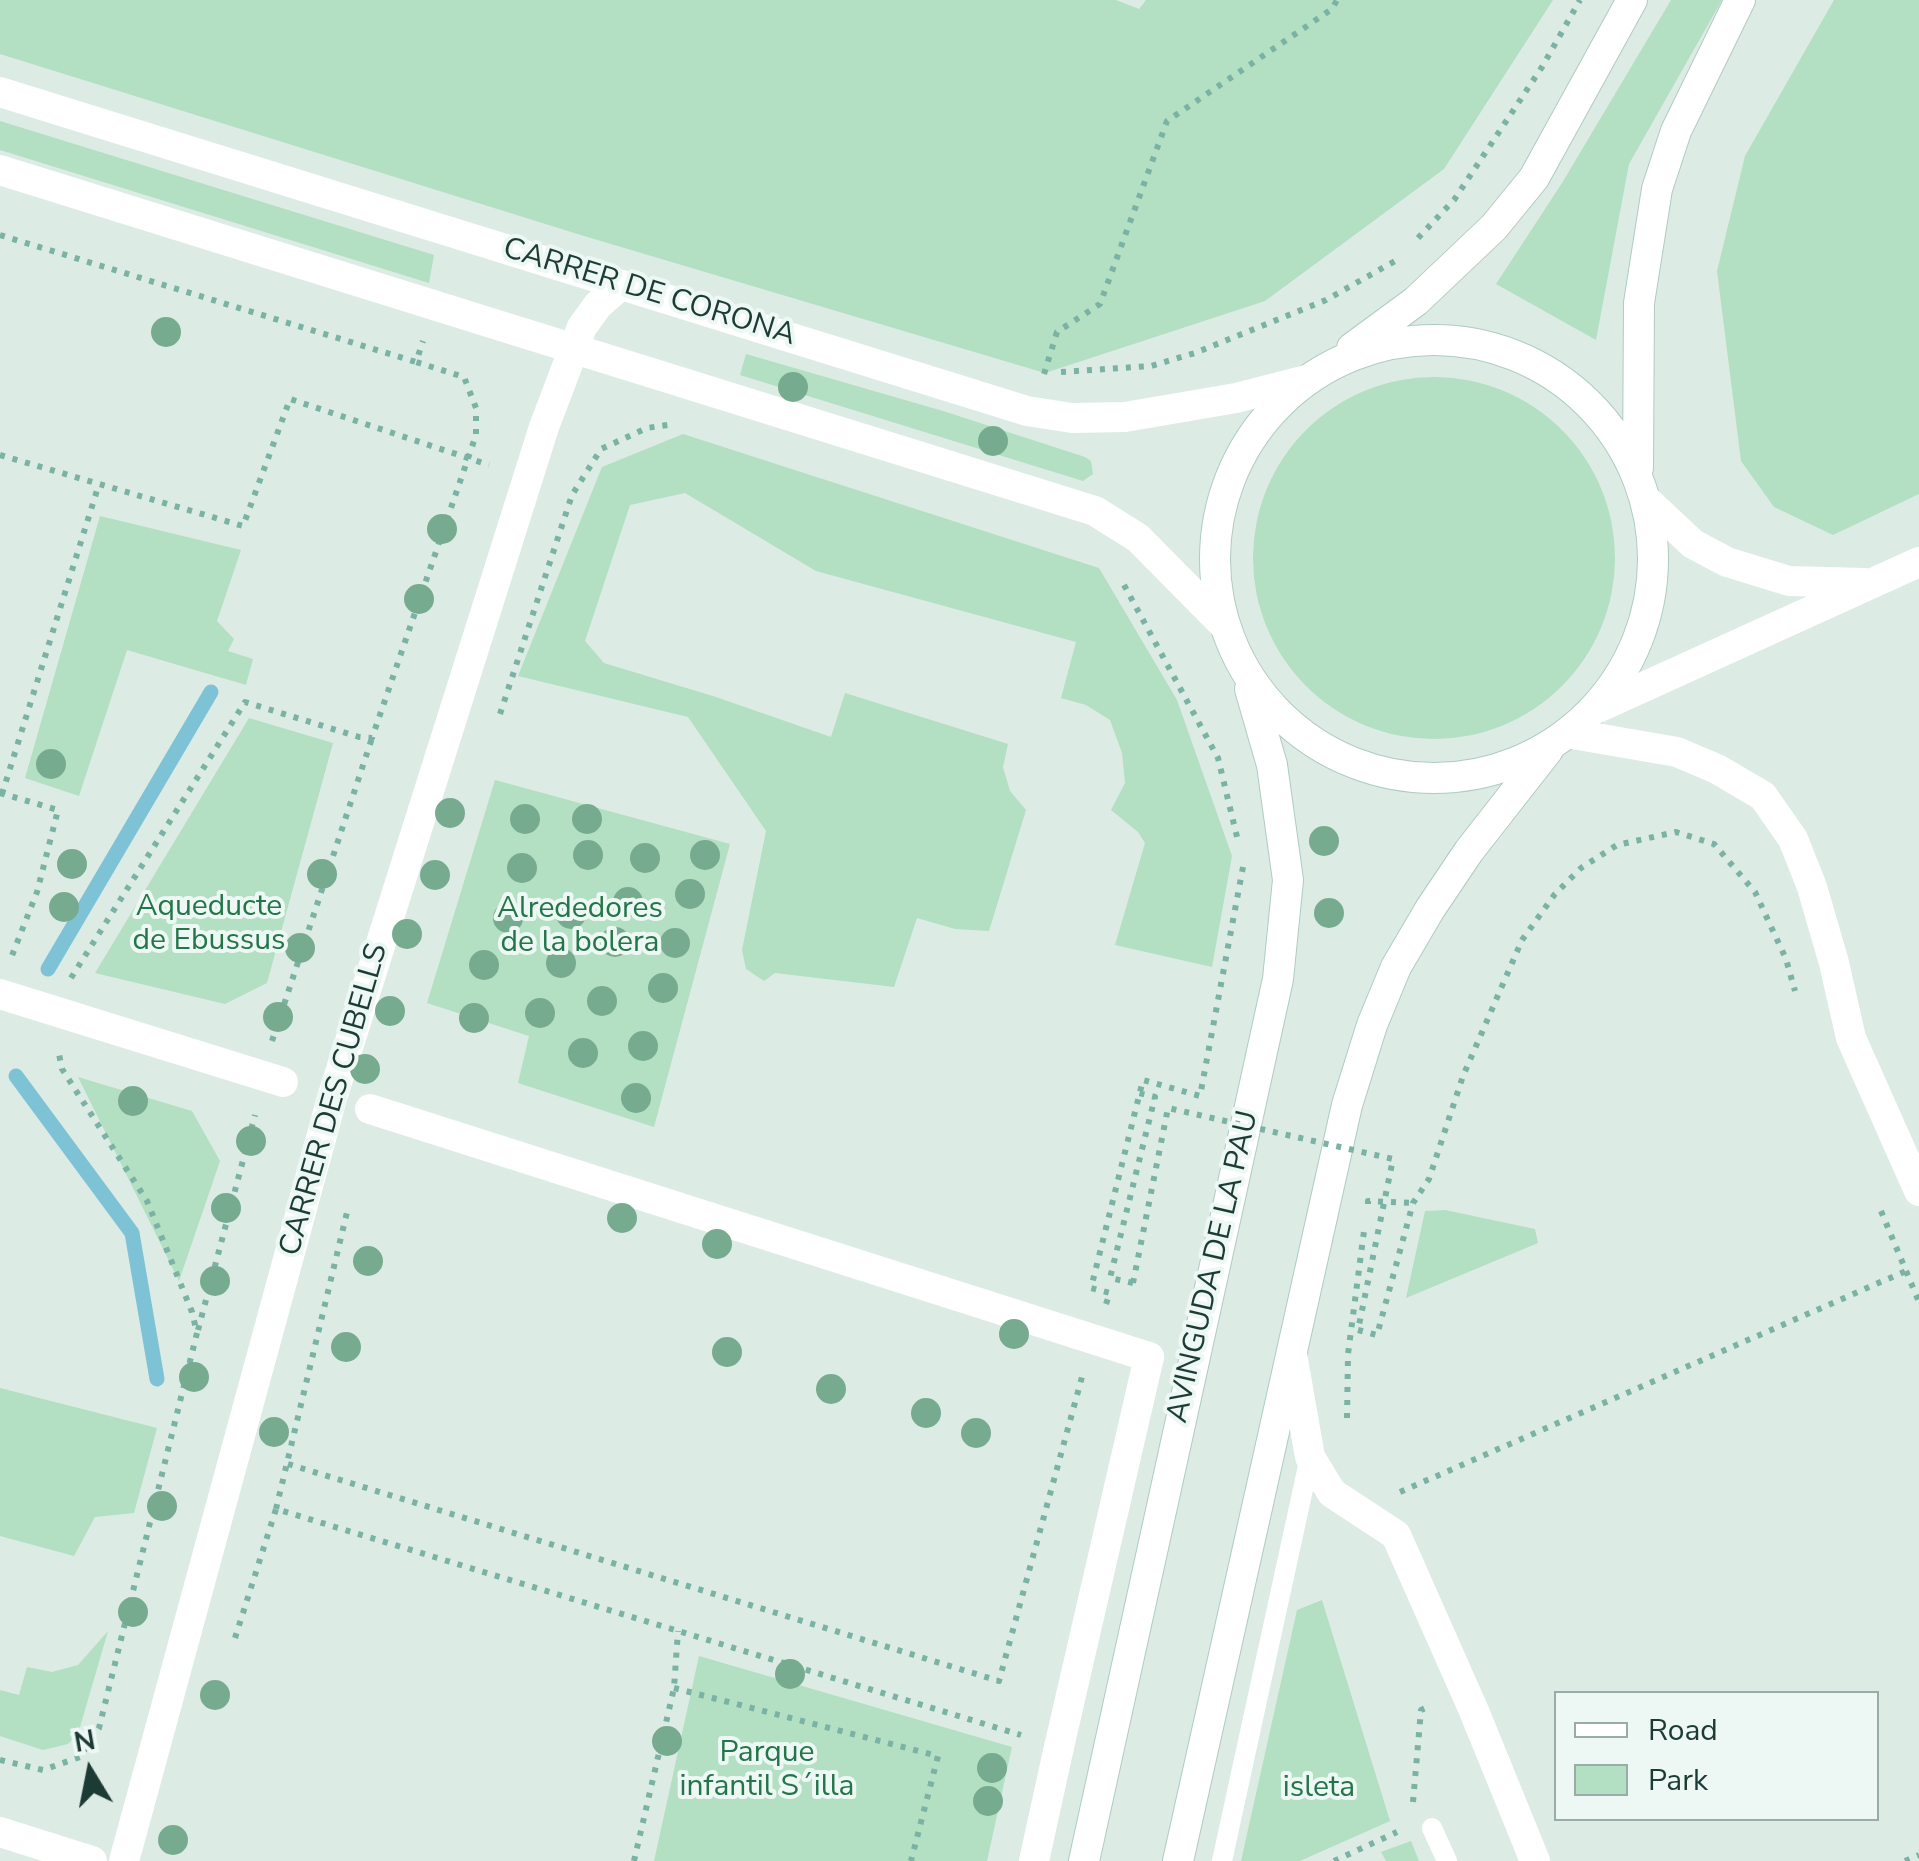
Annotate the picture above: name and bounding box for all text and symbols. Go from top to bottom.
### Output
street label: CARRER DE CORONA [498,231,800,355]
park label: Aqueducte de Ebussus [132,890,286,960]
park label: Alrededores de la bolera [497,892,663,962]
street label: CARRER DES CUBELLS [273,940,397,1260]
street label: AVINGUDA DE LA PAU [1161,1108,1267,1426]
legend [1554,1691,1879,1821]
text: Road [1648,1710,1718,1751]
north arrow [40,1721,140,1821]
text: N [71,1721,98,1762]
park label: Parque infantil S´illa [680,1736,854,1806]
text: Park [1648,1760,1708,1801]
park label: isleta [1283,1771,1355,1807]

